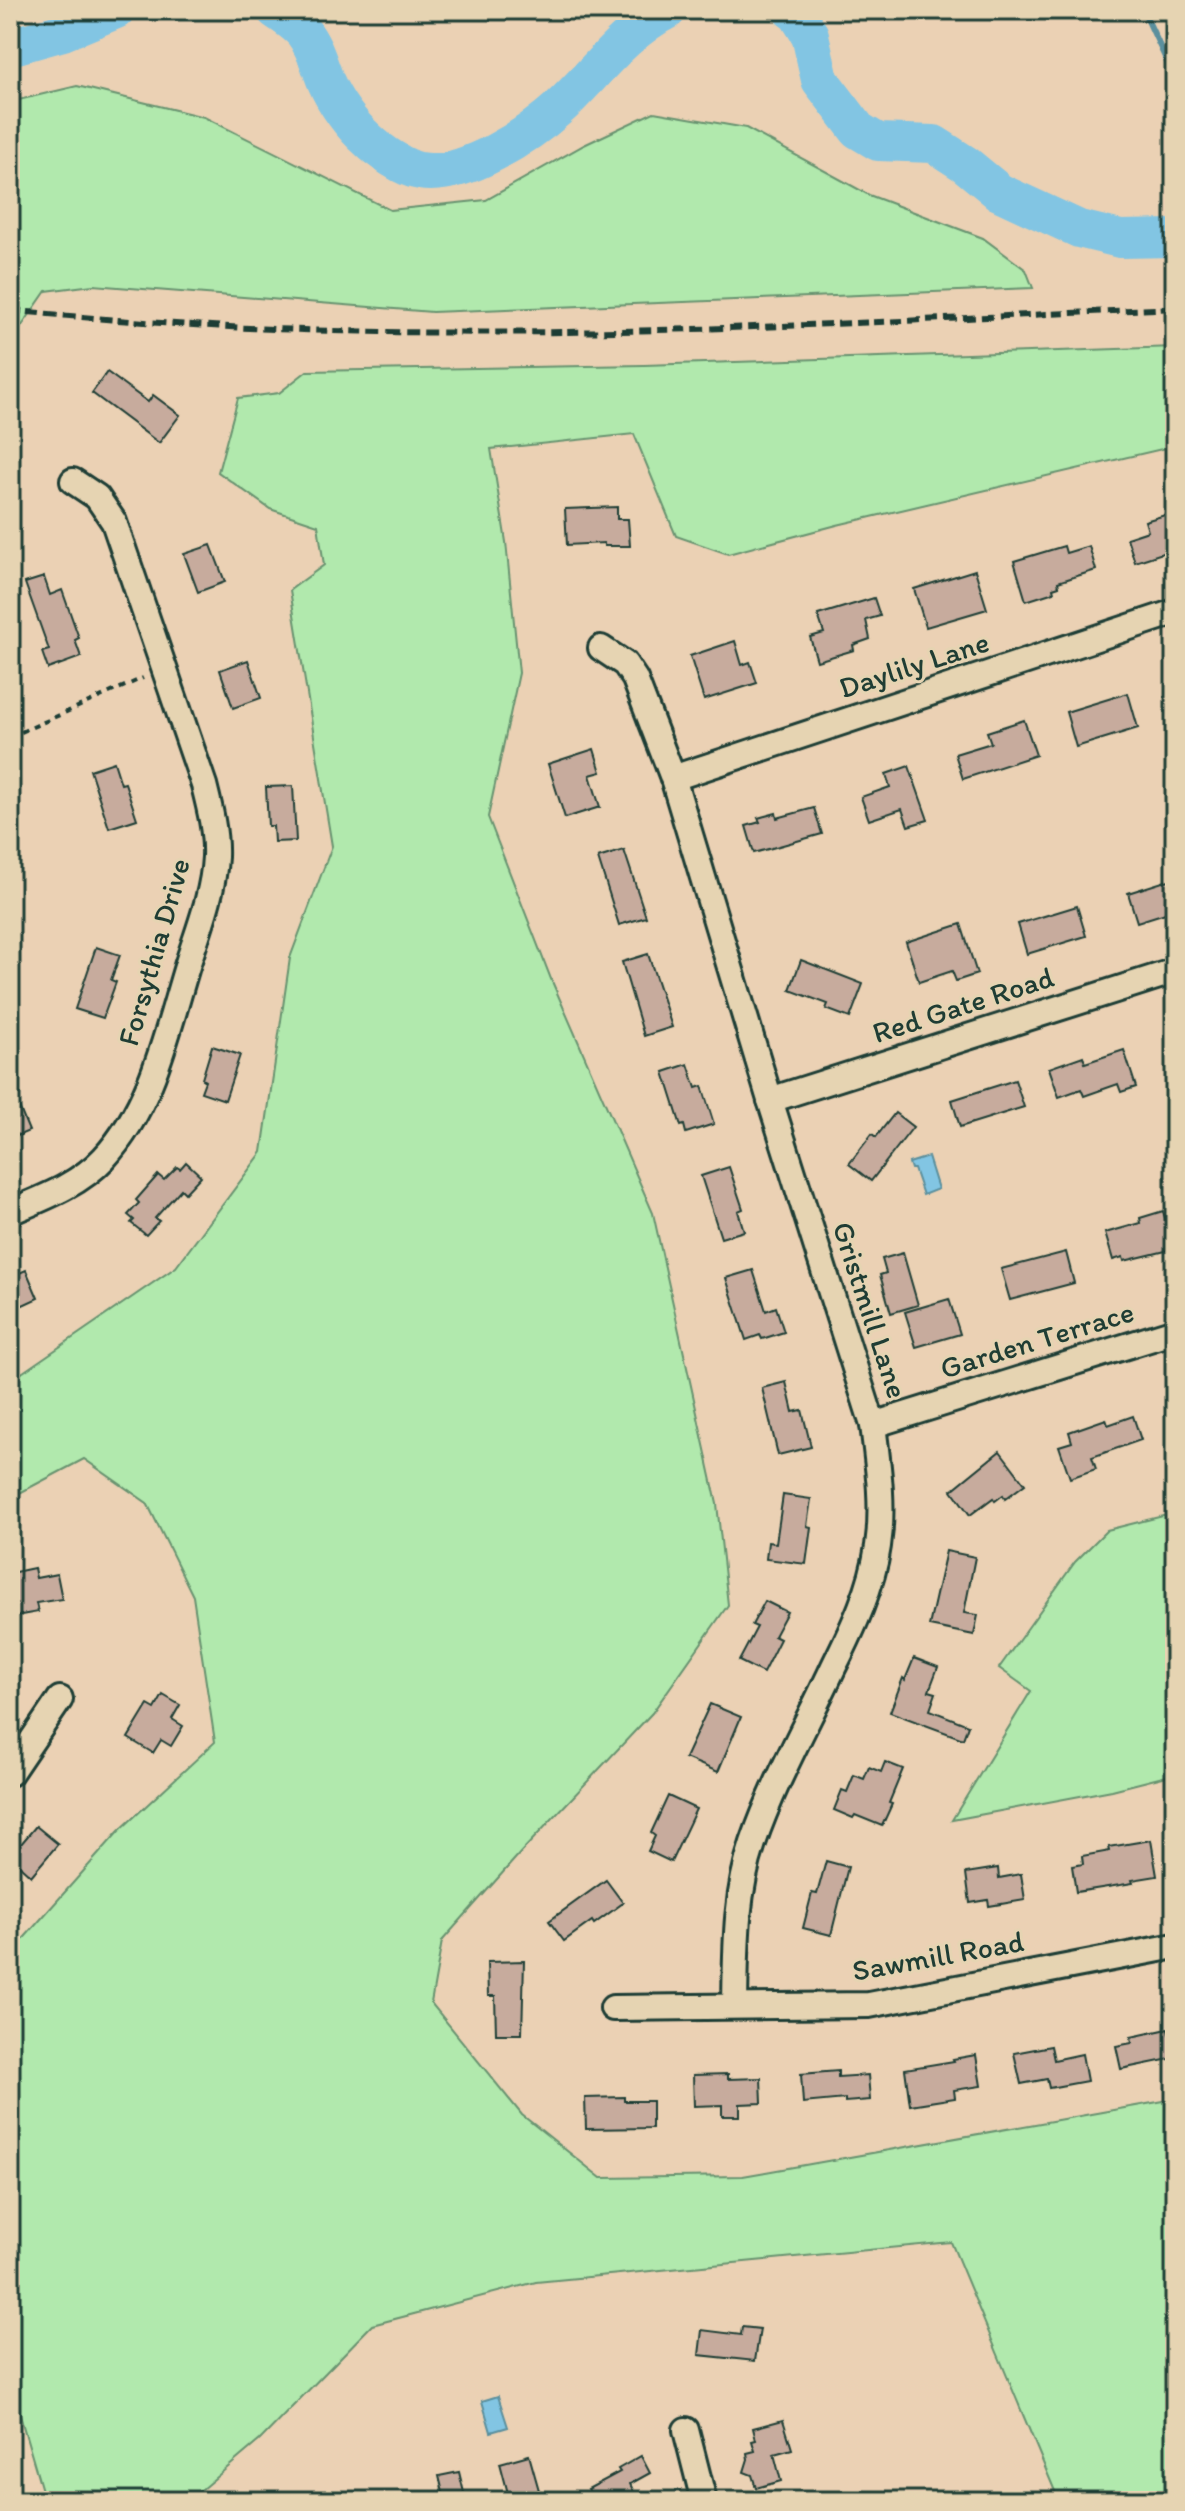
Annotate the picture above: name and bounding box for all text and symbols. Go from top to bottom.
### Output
street label: Daylily Lane [834,623,994,706]
street label: Forsythia Drive [109,854,198,1050]
street label: Red Gate Road [868,958,1058,1051]
street label: Gristmill Lane [825,1217,916,1403]
street label: Garden Terrace [935,1292,1138,1387]
street label: Sawmill Road [849,1922,1027,1989]

